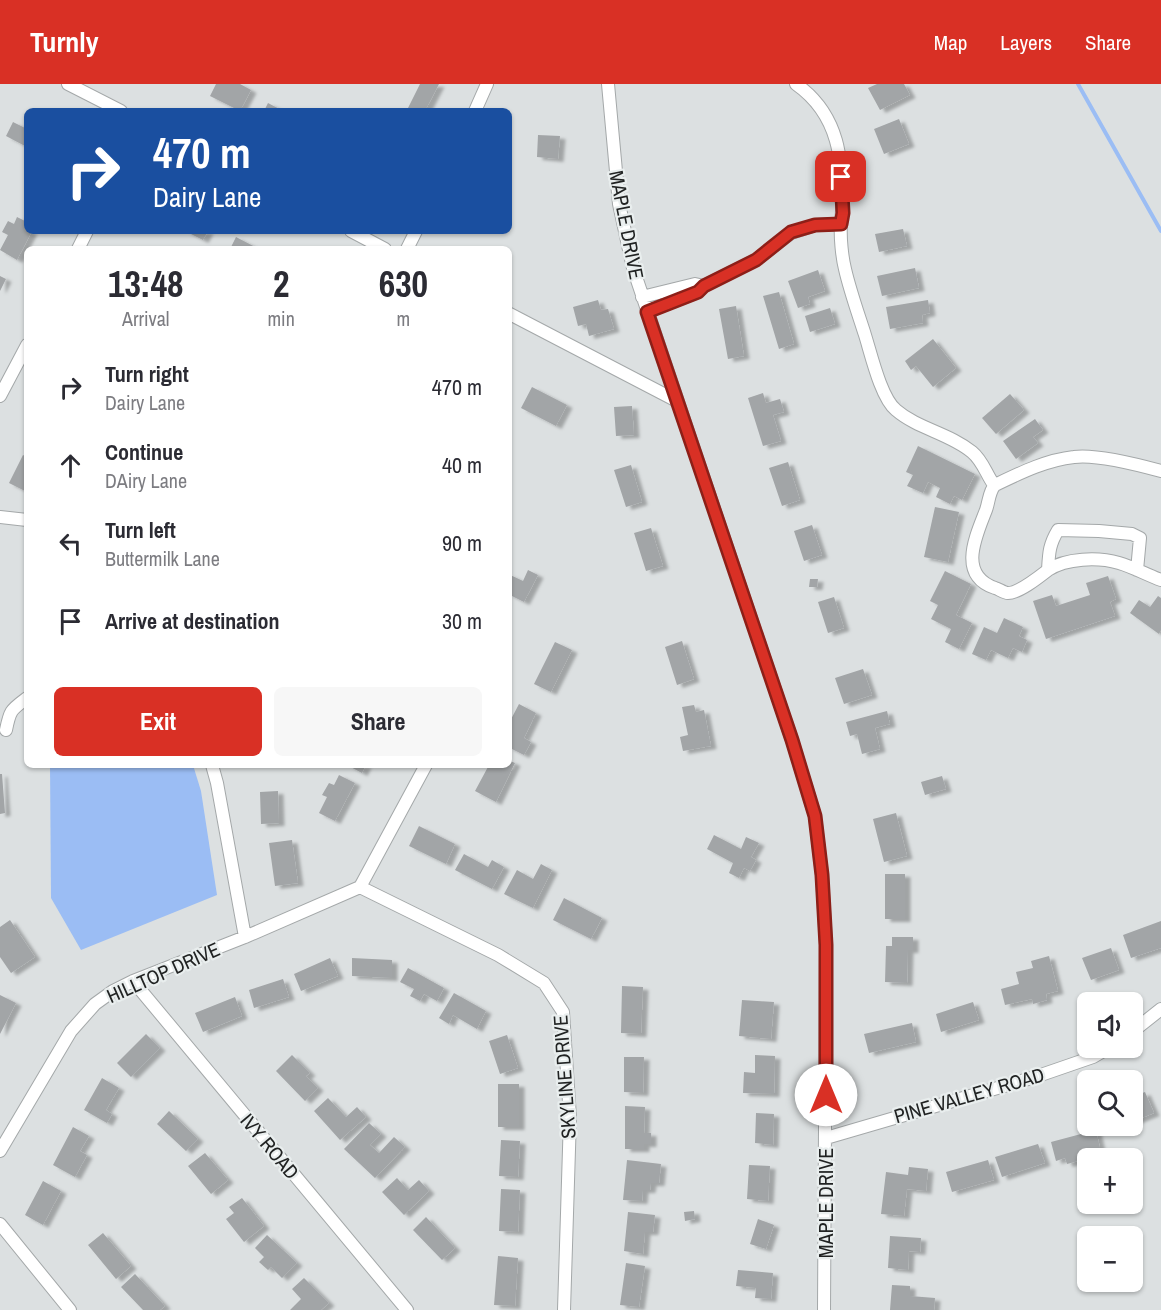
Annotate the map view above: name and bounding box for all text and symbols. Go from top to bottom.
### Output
text: Turnly [30,23,99,61]
text: Map [934,28,967,57]
text: Layers [1000,28,1052,57]
text: Share [1085,28,1131,57]
text: 470 m [153,125,251,181]
icon: right [54,132,132,210]
pin [815,151,866,202]
icon: arrive [824,160,857,193]
street label: MAPLE DRIVE [603,168,651,282]
text: Dairy Lane [153,179,261,215]
text: 13:48 [108,260,183,308]
text: 2 [273,260,289,308]
text: 630 [379,260,428,308]
text: Arrival [122,305,169,332]
text: min [267,305,295,332]
text: m [397,305,410,332]
text: Turn right [105,359,189,389]
icon: right [54,371,87,404]
text: 470 m [432,372,482,402]
text: Dairy Lane [105,389,185,416]
text: Continue [105,437,183,467]
icon: ahead [54,449,87,482]
text: 40 m [442,450,482,480]
text: DAiry Lane [105,467,187,494]
text: Turn left [105,515,176,545]
icon: left [54,527,87,560]
text: 90 m [442,528,482,558]
text: Buttermilk Lane [105,545,220,572]
icon: arrive [54,605,87,638]
text: Arrive at destination [105,606,279,636]
text: 30 m [442,606,482,636]
button: Exit [54,687,262,756]
button: Share [274,687,482,756]
street label: HILLTOP DRIVE [102,935,224,1009]
map controls [1077,992,1143,1292]
button: sound [1077,992,1143,1058]
street label: SKYLINE DRIVE [546,1014,582,1140]
street label: PINE VALLEY ROAD [891,1061,1047,1129]
position arrow [794,1063,858,1127]
button: search [1077,1070,1143,1136]
street label: IVY ROAD [235,1107,305,1185]
street label: MAPLE DRIVE [812,1148,839,1258]
button: + [1077,1148,1143,1214]
button: − [1077,1226,1143,1292]

